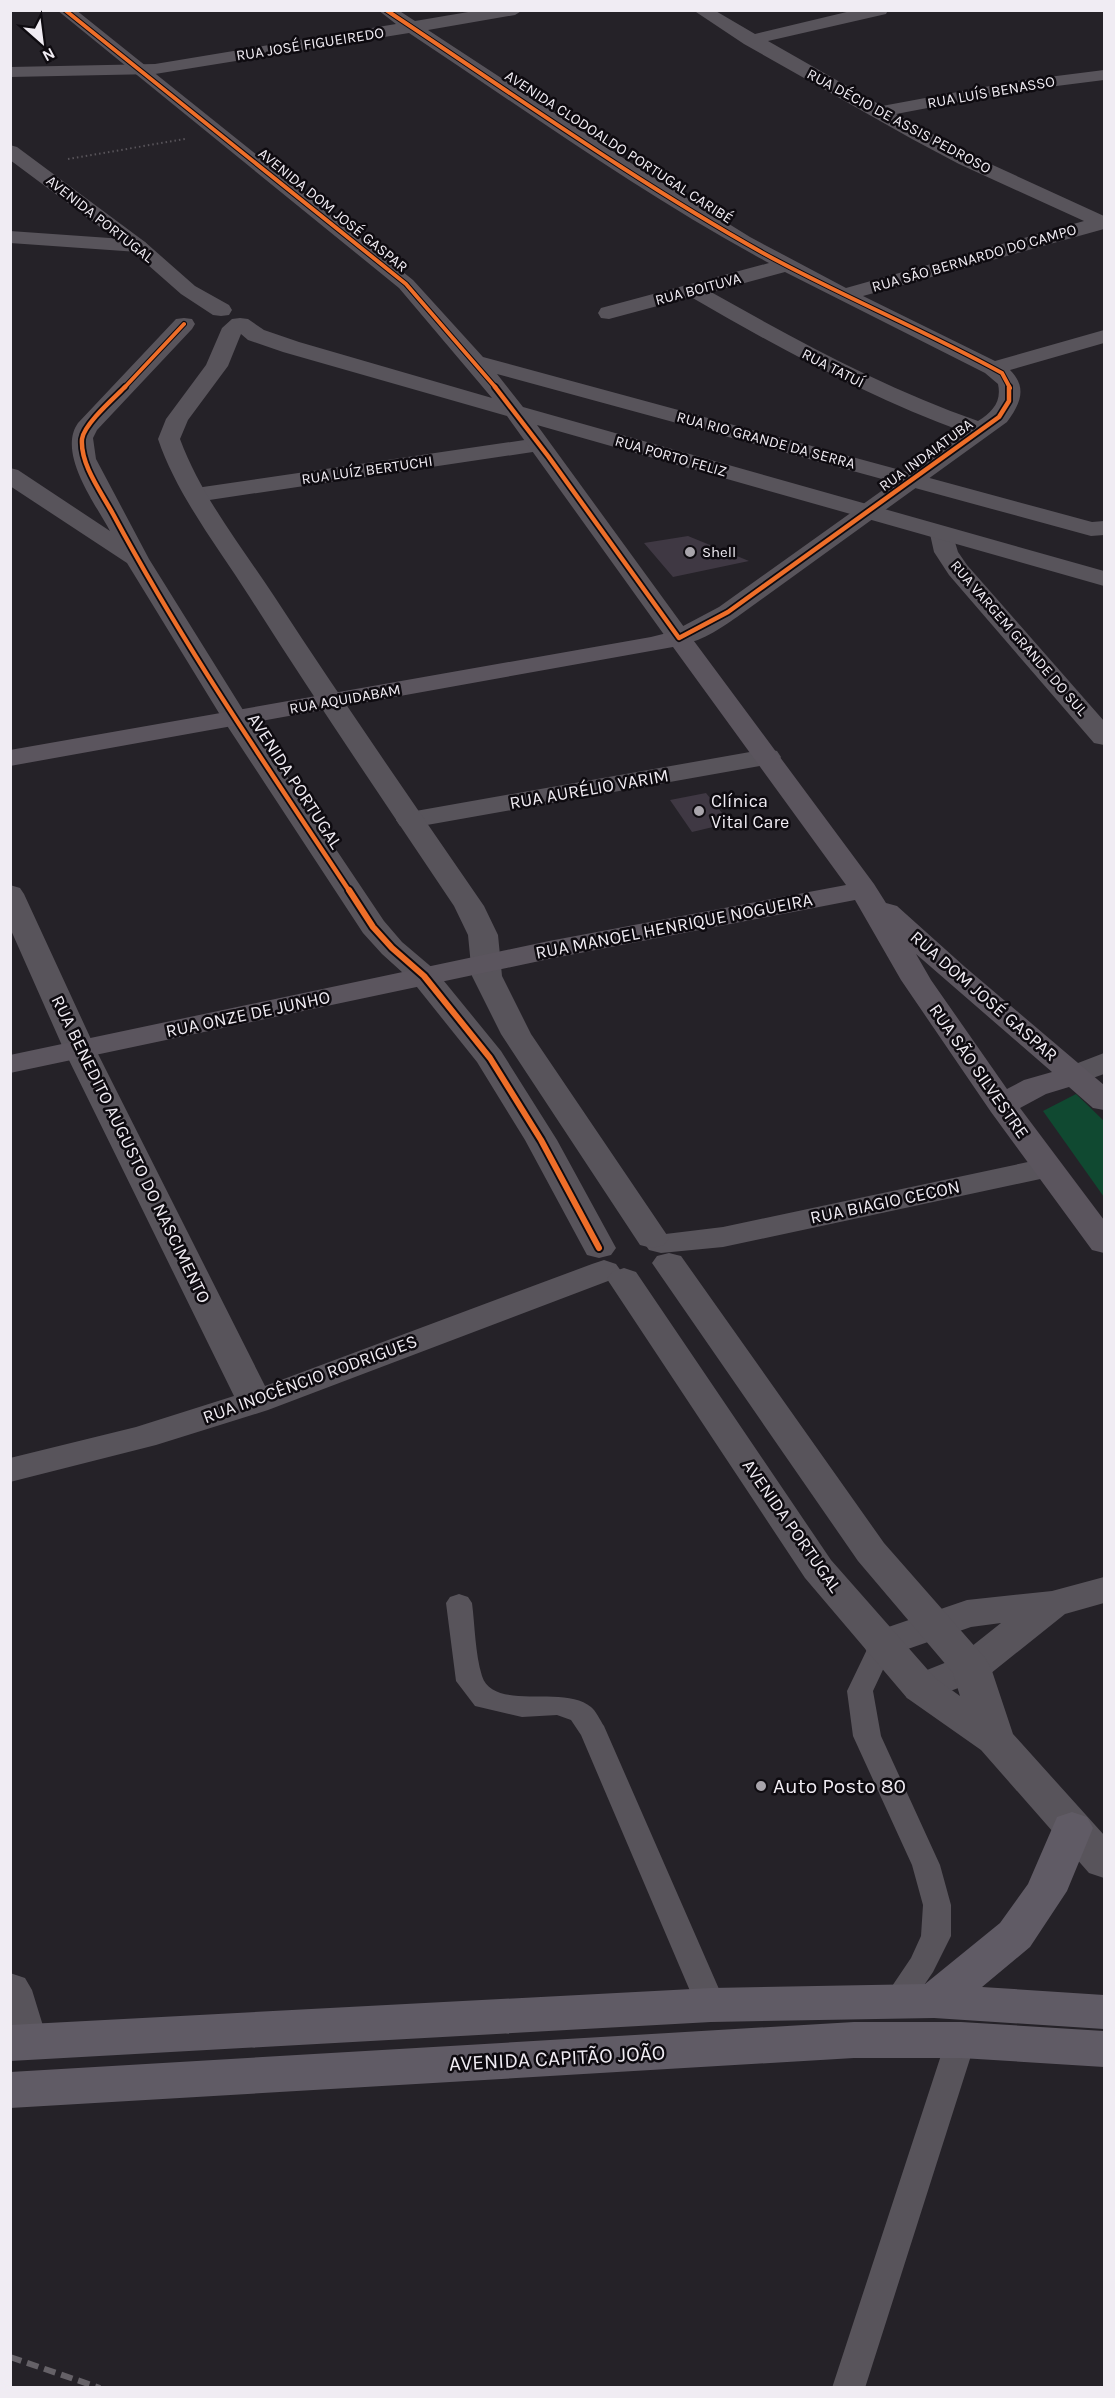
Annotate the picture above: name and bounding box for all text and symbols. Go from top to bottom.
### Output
north arrow [12,12,72,72]
street label: RUA JOSÉ FIGUEIREDO [235,23,385,65]
text: N [39,44,58,66]
street label: RUA DÉCIO DE ASSIS PEDROSO [804,65,994,177]
street label: AVENIDA CLODOALDO PORTUGAL CARIBÉ [502,66,736,228]
street label: RUA LUÍS BENASSO [926,72,1056,112]
street label: AVENIDA DOM JOSÉ GASPAR [255,144,411,276]
street label: AVENIDA PORTUGAL [43,171,157,267]
street label: RUA SÃO BERNARDO DO CAMPO [870,220,1078,296]
street label: RUA BOITUVA [653,269,743,309]
street label: RUA TATUÍ [799,345,868,392]
street label: RUA RIO GRANDE DA SERRA [675,407,858,473]
street label: RUA INDAIATUBA [876,415,977,495]
street label: RUA PORTO FELIZ [613,431,729,481]
street label: RUA LUÍZ BERTUCHI [300,452,434,488]
place label: Shell [702,543,736,561]
marker: Shell [683,545,697,559]
street label: RUA VARGEM GRANDE DO SUL [947,557,1091,719]
street label: RUA AQUIDABAM [288,680,402,718]
street label: AVENIDA PORTUGAL [243,709,347,854]
street label: RUA AURÉLIO VARIM [508,763,670,814]
place label: Clínica Vital Care [711,790,789,833]
marker: Clínica Vital Care [692,804,706,818]
street label: RUA MANOEL HENRIQUE NOGUEIRA [534,888,814,964]
street label: RUA DOM JOSÉ GASPAR [906,925,1063,1066]
street label: RUA ONZE DE JUNHO [164,986,332,1042]
street label: RUA BENEDITO AUGUSTO DO NASCIMENTO [47,991,215,1307]
street label: RUA SÃO SILVESTRE [924,999,1034,1143]
street label: RUA BIAGIO CECON [808,1175,962,1229]
street label: RUA INOCÊNCIO RODRIGUES [200,1330,420,1428]
street label: AVENIDA PORTUGAL [738,1455,847,1597]
place label: Auto Posto 80 [773,1774,906,1798]
marker: Auto Posto 80 [754,1779,768,1793]
street label: AVENIDA CAPITÃO JOÃO [448,2040,666,2076]

